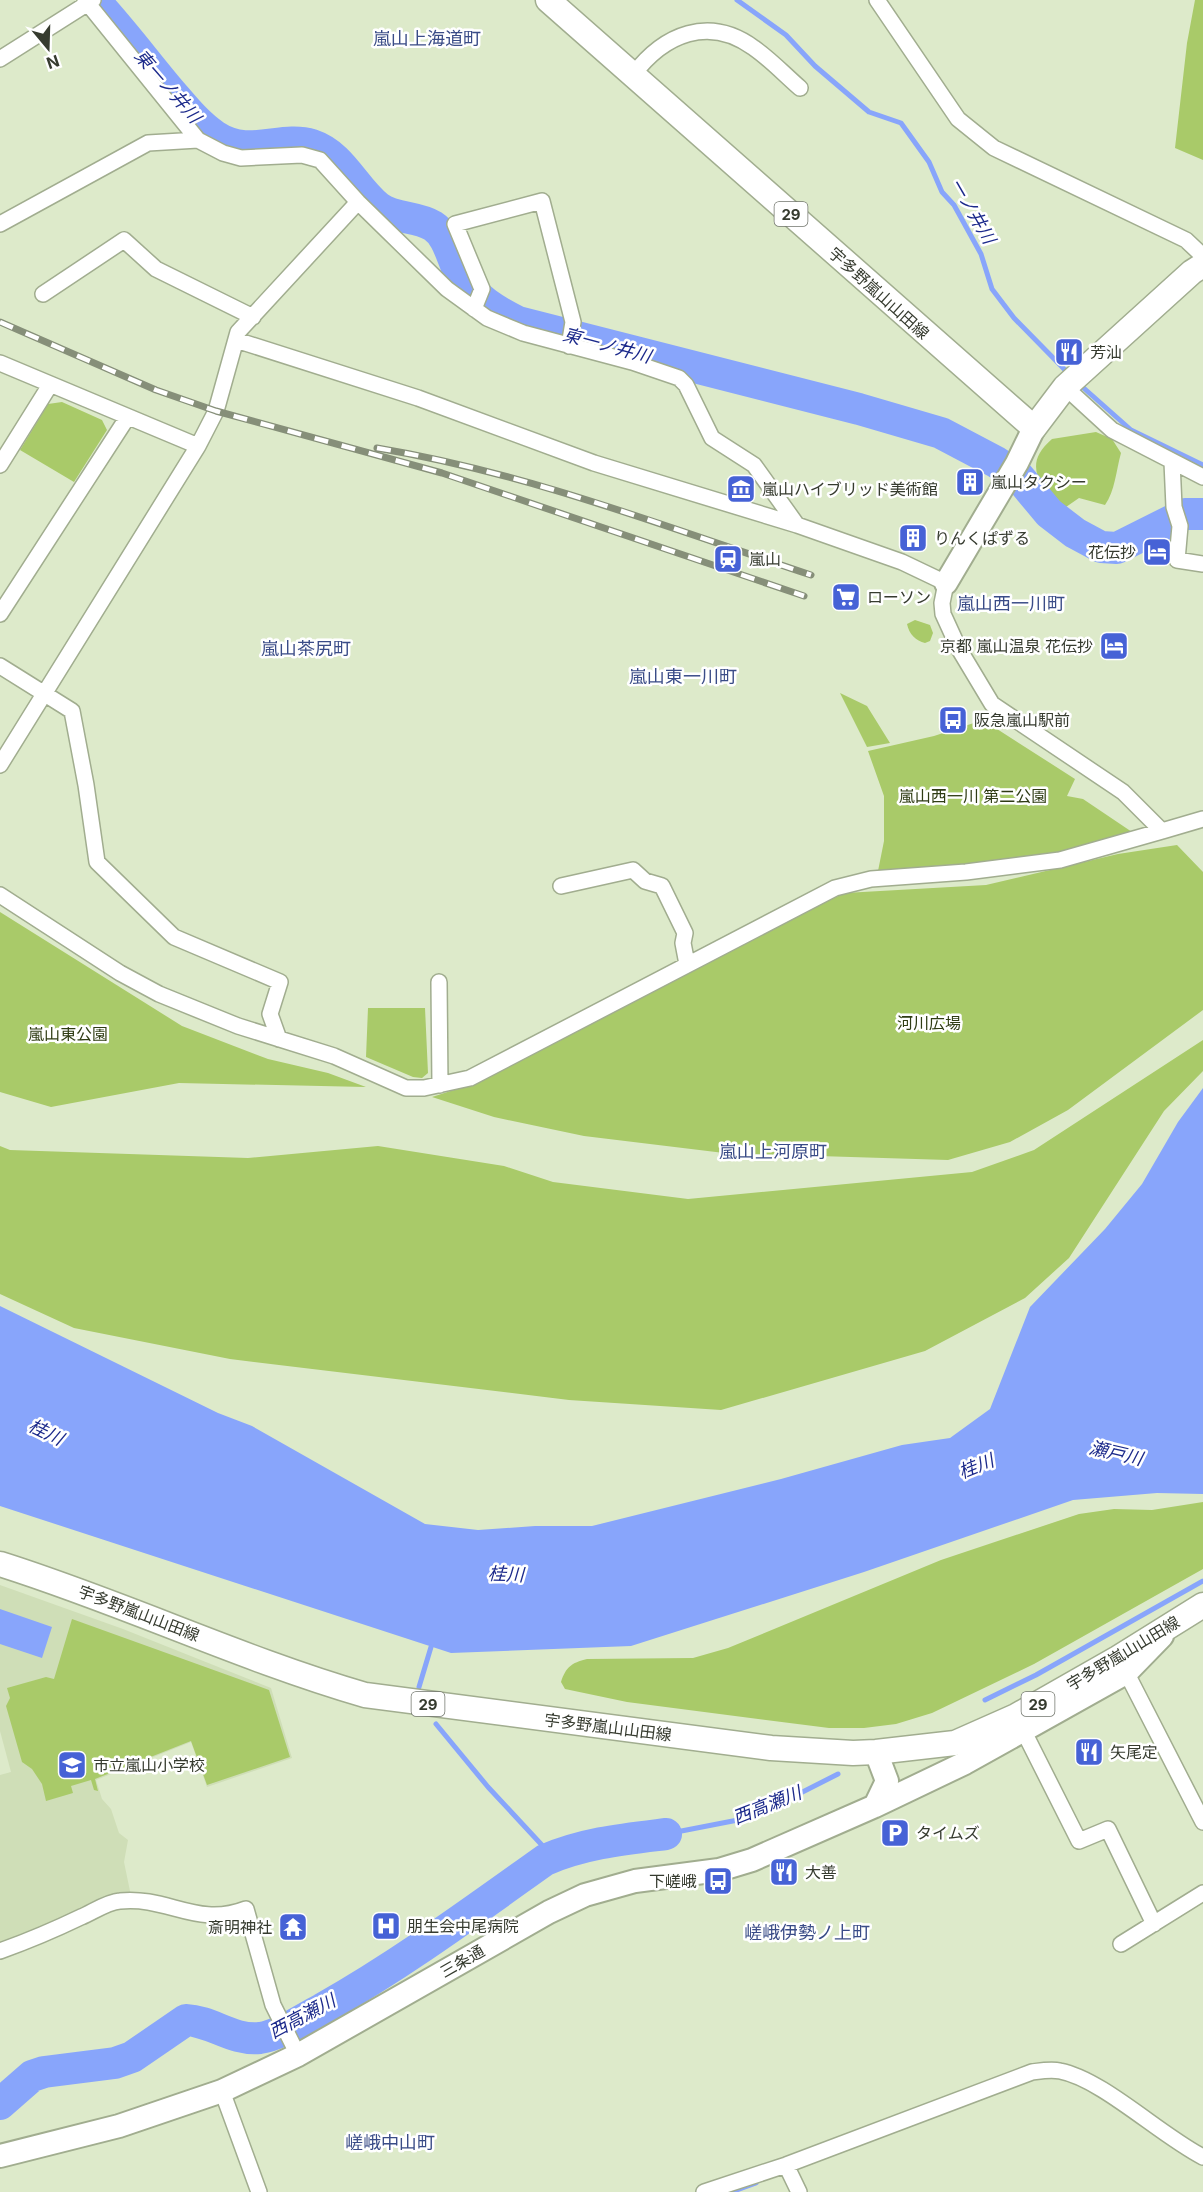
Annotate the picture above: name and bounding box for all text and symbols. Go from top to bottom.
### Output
north arrow [18,18,78,78]
district label: 嵐山上海道町 [373,28,481,49]
water label: 東一ノ井川 [131,45,207,128]
text: N [44,51,62,74]
water label: 一ノ井川 [946,175,1001,249]
road number: 29 [774,202,808,226]
street label: 宇多野嵐山山田線 [825,243,933,343]
water label: 東一ノ井川 [561,323,655,367]
restaurant icon: 芳汕 [1053,336,1085,368]
place label: 芳汕 [1090,342,1122,362]
building icon: 嵐山タクシー [954,466,986,498]
place label: 嵐山タクシー [991,472,1087,492]
museum icon: 嵐山ハイブリッド美術館 [725,473,757,505]
place label: 嵐山ハイブリッド美術館 [762,479,938,499]
building icon: りんくぱずる [897,522,929,554]
place label: りんくぱずる [934,528,1030,548]
hotel icon: 花伝抄 [1141,536,1173,568]
place label: 花伝抄 [1088,542,1136,562]
station icon: 嵐山 [712,543,744,575]
place label: 嵐山 [749,549,781,569]
supermarket icon: ローソン [830,581,862,613]
place label: ローソン [867,587,931,607]
district label: 嵐山西一川町 [957,593,1065,614]
hotel icon: 京都 嵐山温泉 花伝抄 [1098,630,1130,662]
place label: 京都 嵐山温泉 花伝抄 [940,636,1093,656]
district label: 嵐山茶尻町 [261,638,351,659]
district label: 嵐山東一川町 [629,666,737,687]
bus stop icon: 阪急嵐山駅前 [937,704,969,736]
place label: 阪急嵐山駅前 [974,710,1070,730]
park label: 嵐山西一川 第二公園 [899,786,1047,806]
park label: 河川広場 [897,1013,961,1033]
park label: 嵐山東公園 [28,1024,108,1044]
district label: 嵐山上河原町 [719,1141,827,1162]
water label: 桂川 [25,1415,69,1450]
water label: 瀬戸川 [1087,1437,1147,1470]
water label: 桂川 [955,1449,998,1482]
water label: 桂川 [488,1563,526,1585]
street label: 宇多野嵐山山田線 [76,1581,202,1645]
street label: 宇多野嵐山山田線 [1063,1611,1183,1695]
road number: 29 [412,1692,444,1716]
road number: 29 [1022,1692,1054,1716]
street label: 宇多野嵐山山田線 [543,1709,673,1745]
restaurant icon: 矢尾定 [1073,1736,1105,1768]
place label: 矢尾定 [1110,1742,1158,1762]
school or university icon: 市立嵐山小学校 [56,1749,88,1781]
place label: 市立嵐山小学校 [93,1755,205,1775]
water label: 西高瀬川 [730,1781,806,1828]
parking icon: タイムズ [879,1817,911,1849]
place label: タイムズ [916,1823,980,1843]
restaurant icon: 大善 [768,1856,800,1888]
place label: 大善 [805,1862,837,1882]
bus stop icon: 下嵯峨 [702,1865,734,1897]
place label: 下嵯峨 [649,1871,697,1891]
hospital icon: 朋生会中尾病院 [370,1910,402,1942]
temple icon: 斎明神社 [277,1911,309,1943]
place label: 朋生会中尾病院 [407,1916,519,1936]
place label: 斎明神社 [208,1917,272,1937]
district label: 嵯峨伊勢ノ上町 [744,1922,870,1943]
street label: 三条通 [436,1940,488,1982]
water label: 西高瀬川 [265,1989,340,2042]
district label: 嵯峨中山町 [345,2132,435,2153]

